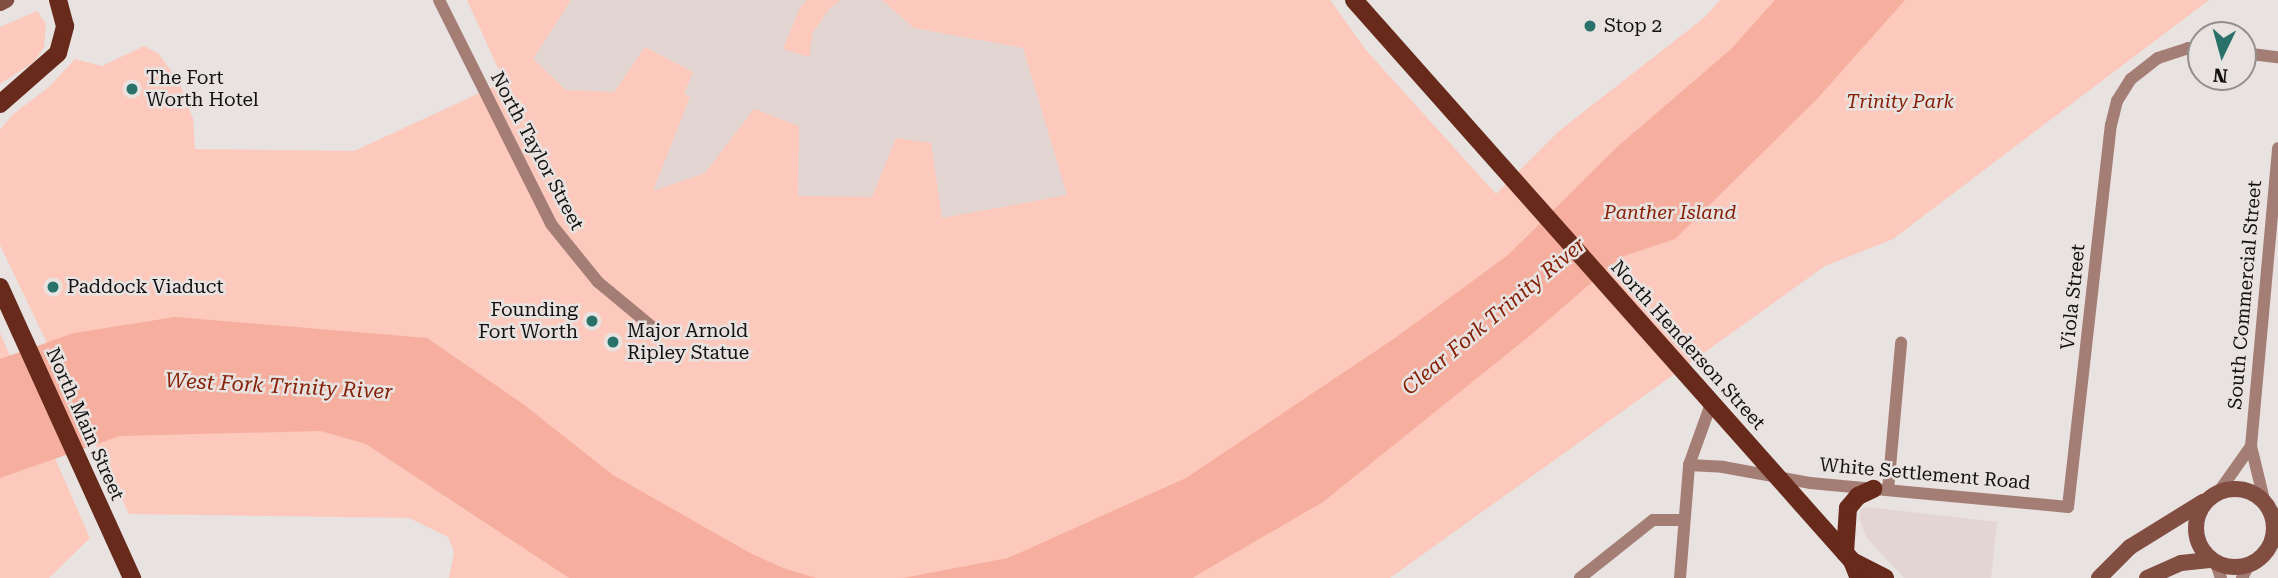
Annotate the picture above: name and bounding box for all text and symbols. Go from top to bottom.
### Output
place label: Stop 2 [1604,15,1662,37]
marker: Stop 2 [1582,18,1598,34]
north arrow [2187,21,2257,91]
text: N [2212,63,2229,88]
place label: The Fort Worth Hotel [146,67,259,111]
street label: North Taylor Street [486,68,588,234]
marker: The Fort Worth Hotel [124,81,140,97]
park label: Trinity Park [1846,91,1954,113]
street label: South Commercial Street [2224,179,2266,411]
park label: Panther Island [1604,202,1736,224]
water label: Clear Fork Trinity River [1397,232,1591,400]
street label: Viola Street [2056,243,2090,351]
street label: North Henderson Street [1606,256,1770,434]
place label: Paddock Viaduct [67,276,224,298]
marker: Paddock Viaduct [45,279,61,295]
place label: Founding Fort Worth [478,299,578,343]
marker: Founding Fort Worth [584,313,600,329]
place label: Major Arnold Ripley Statue [627,320,749,364]
marker: Major Arnold Ripley Statue [605,334,621,350]
street label: North Main Street [41,344,129,504]
water label: West Fork Trinity River [164,367,394,405]
street label: White Settlement Road [1819,453,2031,495]

